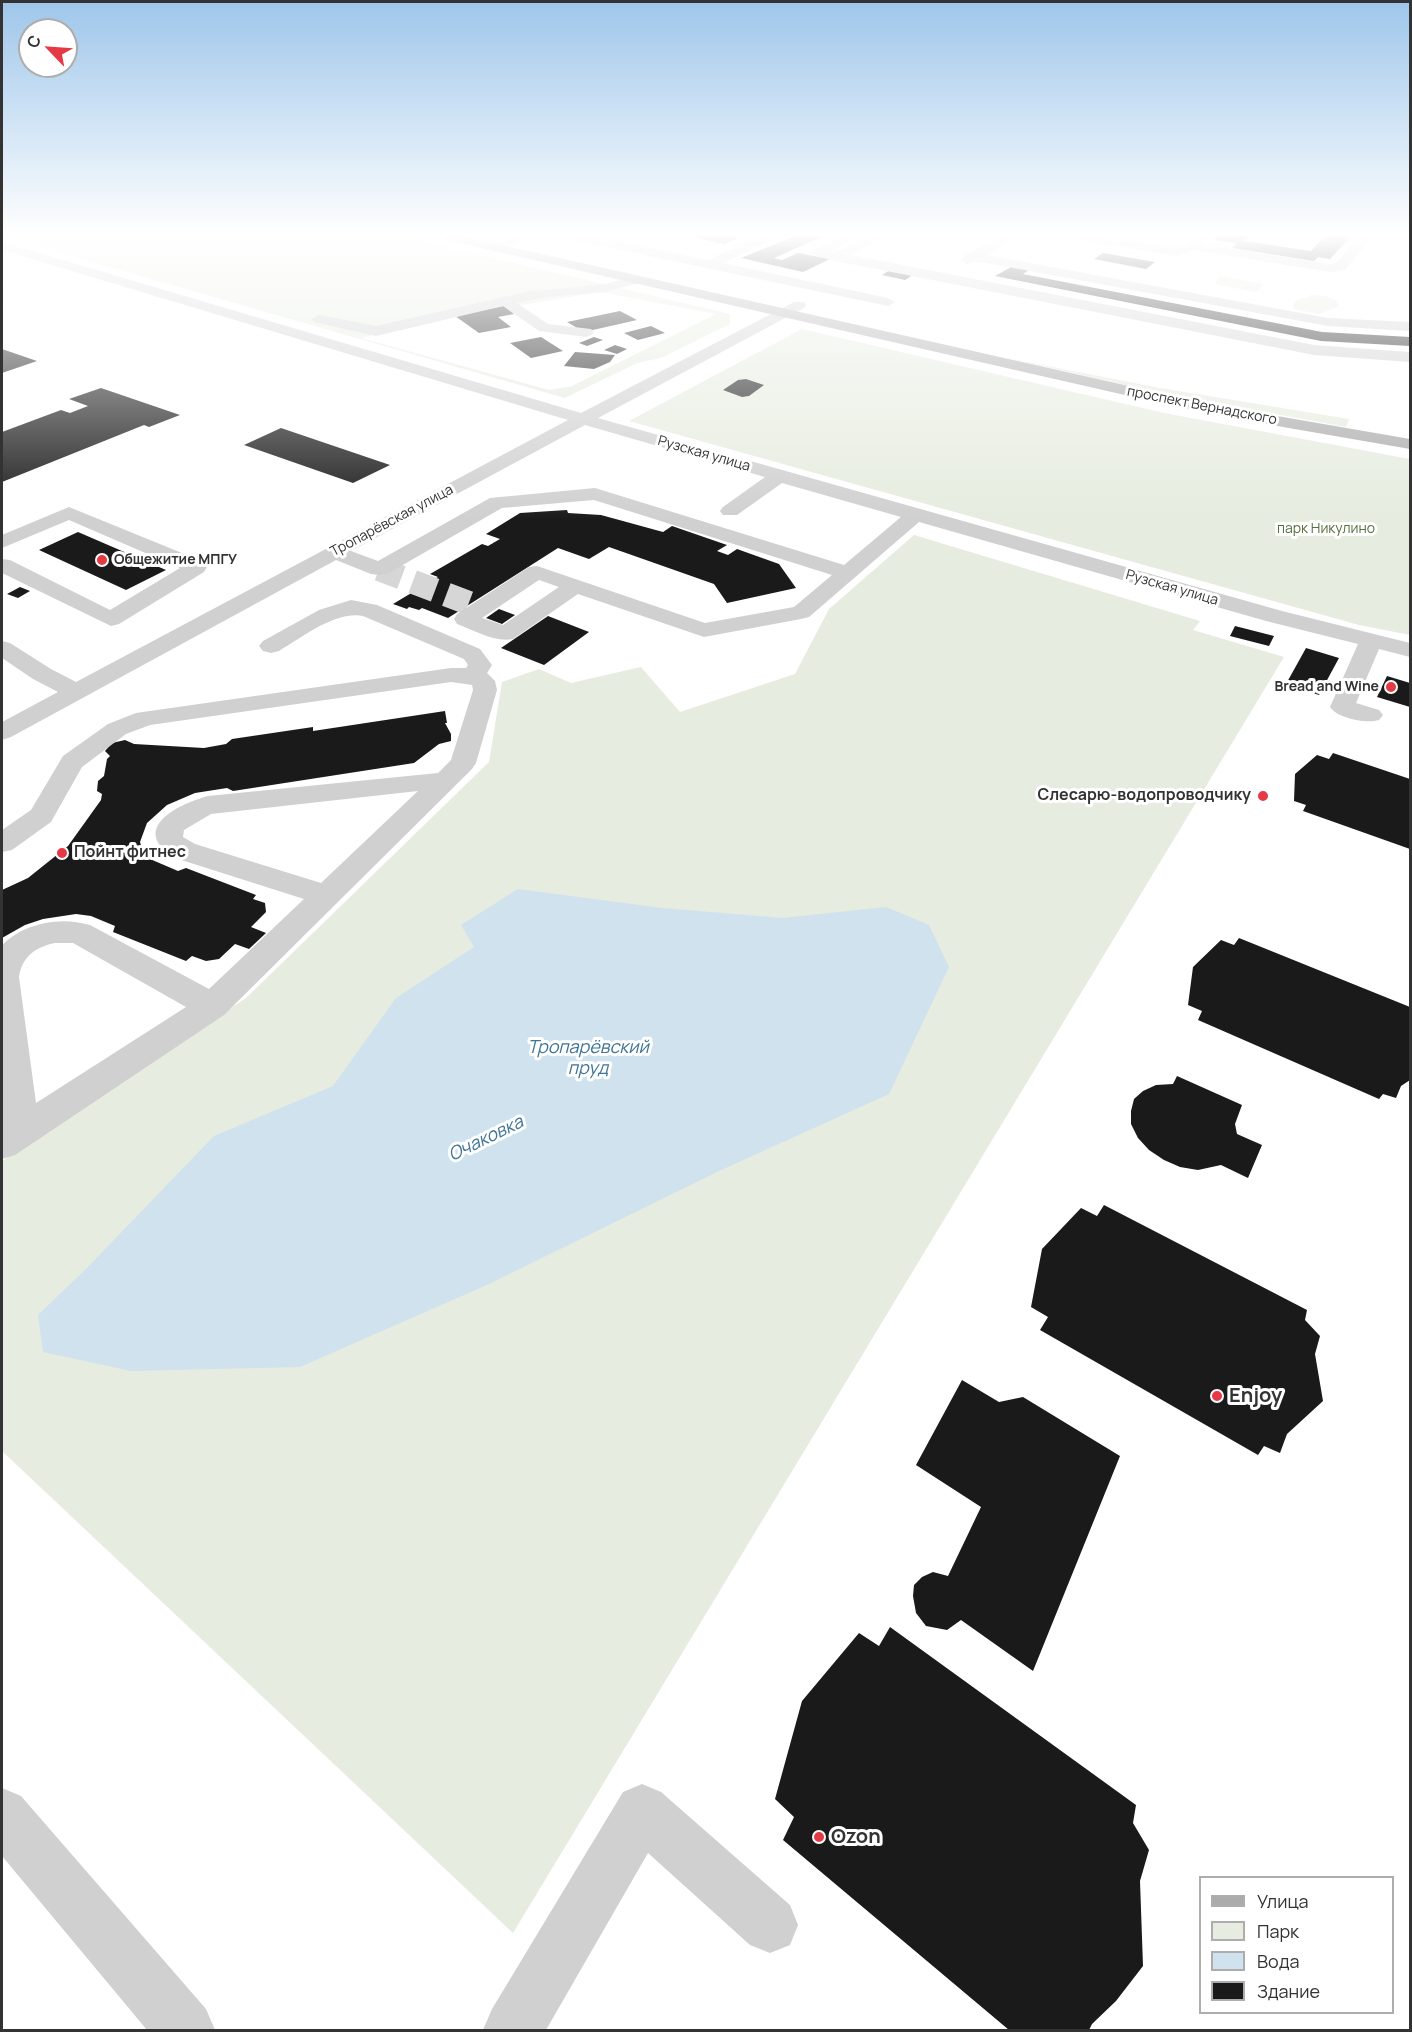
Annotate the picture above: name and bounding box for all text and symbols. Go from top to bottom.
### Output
north arrow [18,18,78,78]
text: С [21,31,46,51]
street label: проспект Вернадского [1126,383,1278,429]
street label: Рузская улица [656,433,752,475]
street label: Тропарёвская улица [328,482,456,560]
park label: парк Никулино [1277,521,1375,537]
place label: Общежитие МПГУ [114,552,237,568]
marker: Общежитие МПГУ [95,553,109,567]
street label: Рузская улица [1124,567,1220,609]
place label: Bread and Wine [1274,679,1379,695]
marker: Bread and Wine [1384,680,1398,694]
place label: Слесарю-водопроводчику [1038,786,1251,806]
marker: Слесарю-водопроводчику [1256,789,1270,803]
place label: Пойнт фитнес [74,843,186,863]
marker: Пойнт фитнес [55,846,69,860]
water label: Тропарёвский пруд [527,1037,649,1080]
water label: Очаковка [445,1112,527,1166]
place label: Enjoy [1229,1384,1282,1408]
marker: Enjoy [1210,1389,1224,1403]
place label: Ozon [831,1825,881,1849]
marker: Ozon [812,1830,826,1844]
legend [1199,1876,1394,2014]
text: Улица [1257,1889,1309,1913]
text: Парк [1257,1919,1299,1943]
text: Вода [1257,1949,1299,1973]
text: Здание [1257,1979,1320,2003]

